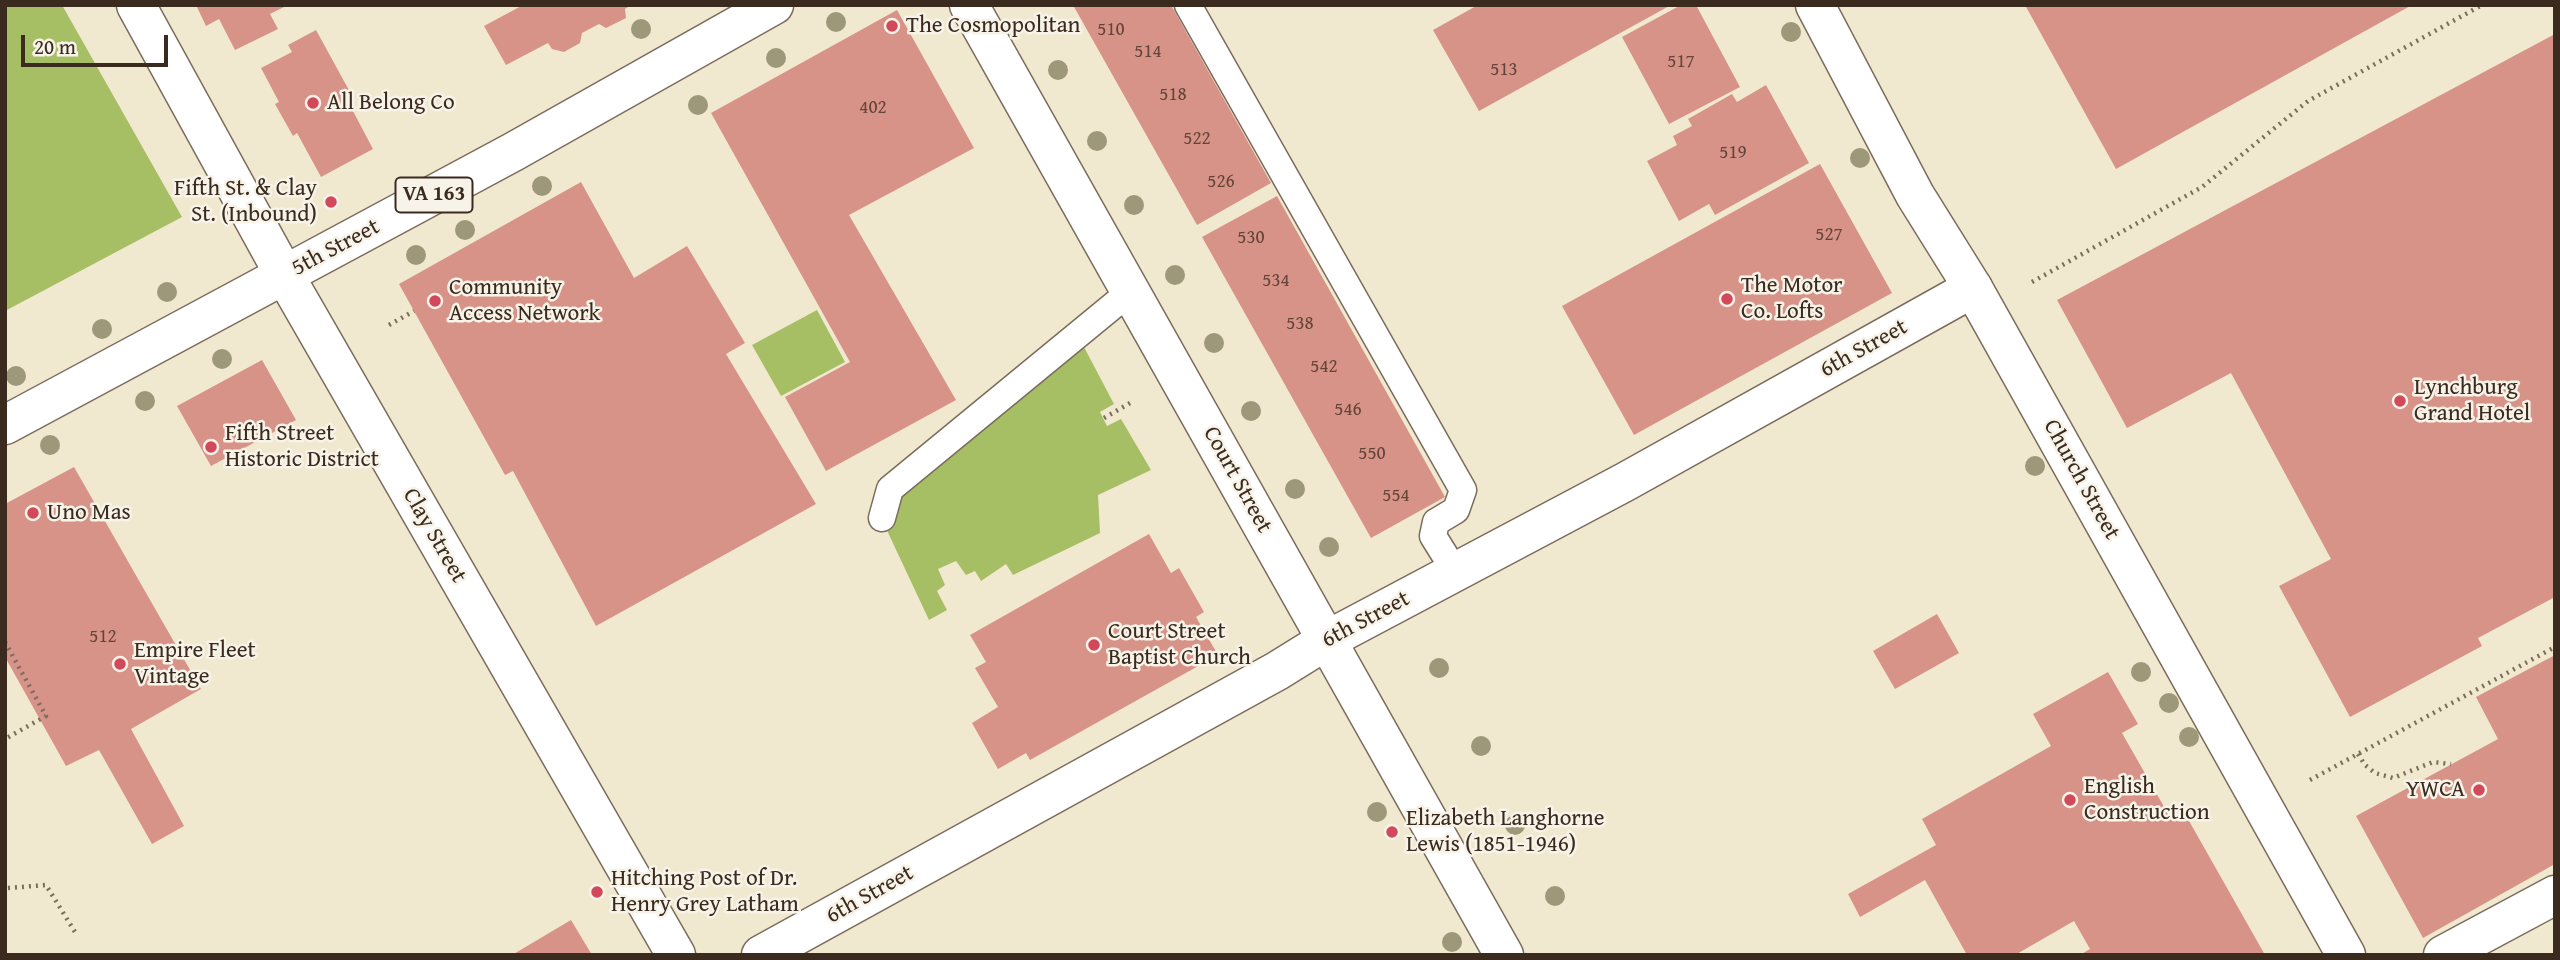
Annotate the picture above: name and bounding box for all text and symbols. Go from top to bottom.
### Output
place label: The Cosmopolitan [906,12,1081,40]
marker: The Cosmopolitan [884,18,900,34]
house number: 510 [1097,19,1125,41]
scale bar [24,21,172,65]
text: 20 m [34,31,76,62]
house number: 514 [1134,41,1162,63]
house number: 517 [1667,51,1695,73]
house number: 513 [1490,59,1518,81]
house number: 518 [1159,84,1187,106]
place label: All Belong Co [327,89,455,117]
marker: All Belong Co [305,95,321,111]
house number: 402 [859,97,887,119]
house number: 522 [1183,128,1211,150]
house number: 519 [1719,142,1747,164]
house number: 526 [1207,171,1235,193]
place label: Fifth St. & Clay St. (Inbound) [174,175,317,229]
road number: VA 163 [396,178,472,212]
marker: Fifth St. & Clay St. (Inbound) [323,194,339,210]
street label: 5th Street [287,213,385,283]
house number: 527 [1815,224,1843,246]
house number: 530 [1237,227,1265,249]
house number: 534 [1262,270,1290,292]
place label: The Motor Co. Lofts [1741,272,1843,326]
place label: Community Access Network [449,274,600,328]
marker: The Motor Co. Lofts [1719,291,1735,307]
marker: Community Access Network [427,293,443,309]
house number: 538 [1286,313,1314,335]
street label: 6th Street [1816,314,1912,384]
house number: 542 [1310,356,1338,378]
place label: Lynchburg Grand Hotel [2414,374,2530,428]
marker: Lynchburg Grand Hotel [2392,393,2408,409]
house number: 546 [1334,399,1362,421]
street label: Church Street [2037,415,2125,545]
place label: Fifth Street Historic District [225,420,379,474]
street label: Court Street [1196,422,1278,538]
marker: Fifth Street Historic District [203,439,219,455]
house number: 550 [1358,443,1386,465]
street label: Clay Street [396,484,472,588]
house number: 554 [1382,485,1410,507]
place label: Uno Mas [47,499,131,527]
marker: Uno Mas [25,505,41,521]
street label: 6th Street [1317,585,1415,655]
place label: Court Street Baptist Church [1108,618,1251,672]
house number: 512 [89,626,117,648]
place label: Empire Fleet Vintage [134,637,256,691]
marker: Court Street Baptist Church [1086,637,1102,653]
marker: Empire Fleet Vintage [112,656,128,672]
place label: English Construction [2084,773,2210,827]
place label: YWCA [2406,776,2465,804]
marker: YWCA [2471,782,2487,798]
marker: English Construction [2062,792,2078,808]
place label: Elizabeth Langhorne Lewis (1851-1946) [1406,805,1605,859]
marker: Elizabeth Langhorne Lewis (1851-1946) [1384,824,1400,840]
street label: 6th Street [822,860,918,930]
place label: Hitching Post of Dr. Henry Grey Latham [611,865,799,919]
marker: Hitching Post of Dr. Henry Grey Latham [589,884,605,900]

